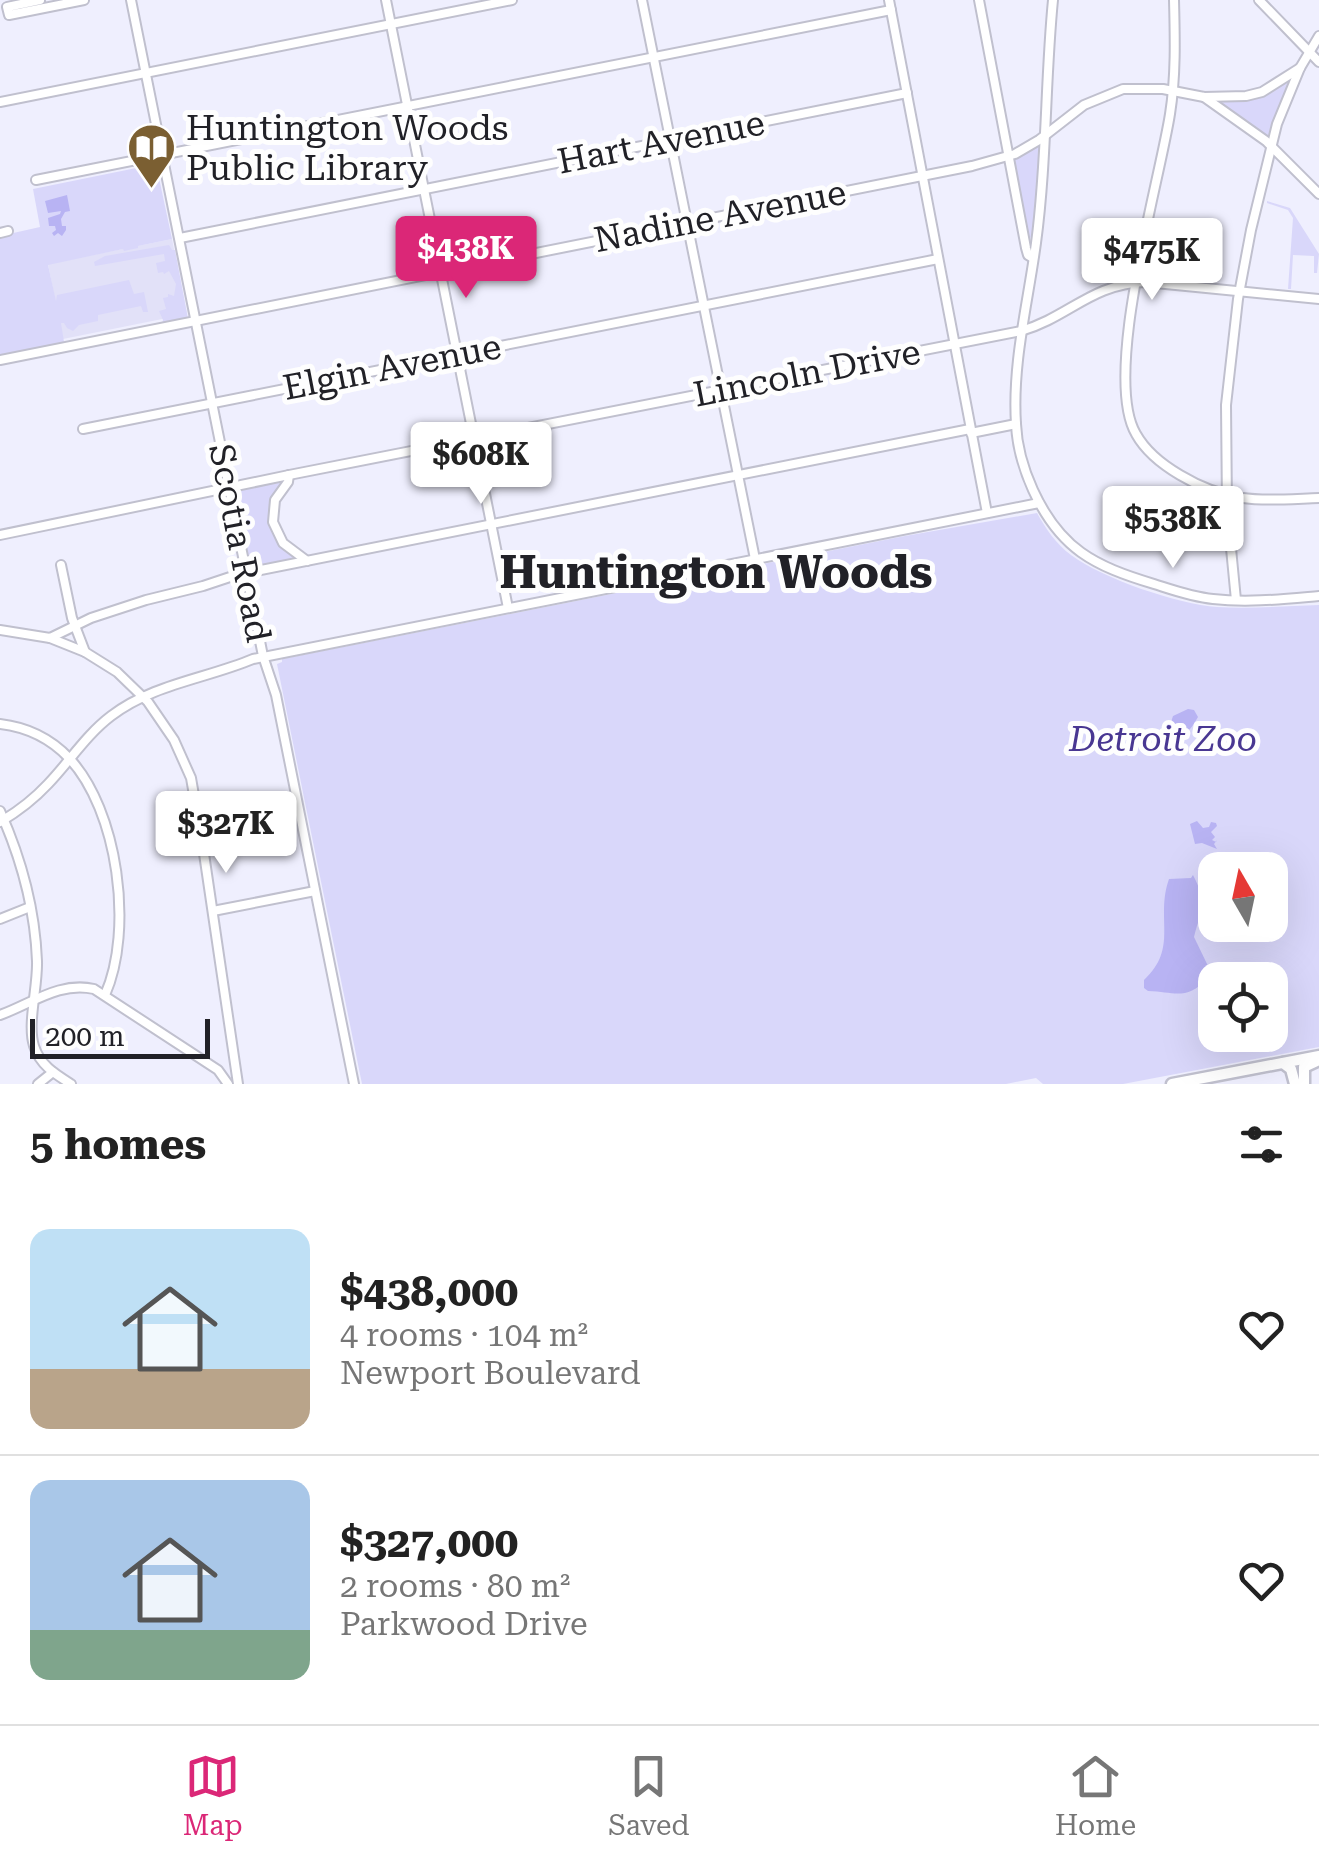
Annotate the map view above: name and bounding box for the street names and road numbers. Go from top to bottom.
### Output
street label: Hart Avenue [554,102,768,183]
street label: Nadine Avenue [591,172,850,261]
street label: Elgin Avenue [280,326,505,409]
street label: Lincoln Drive [690,331,924,416]
street label: Scotia Road [200,440,279,646]

